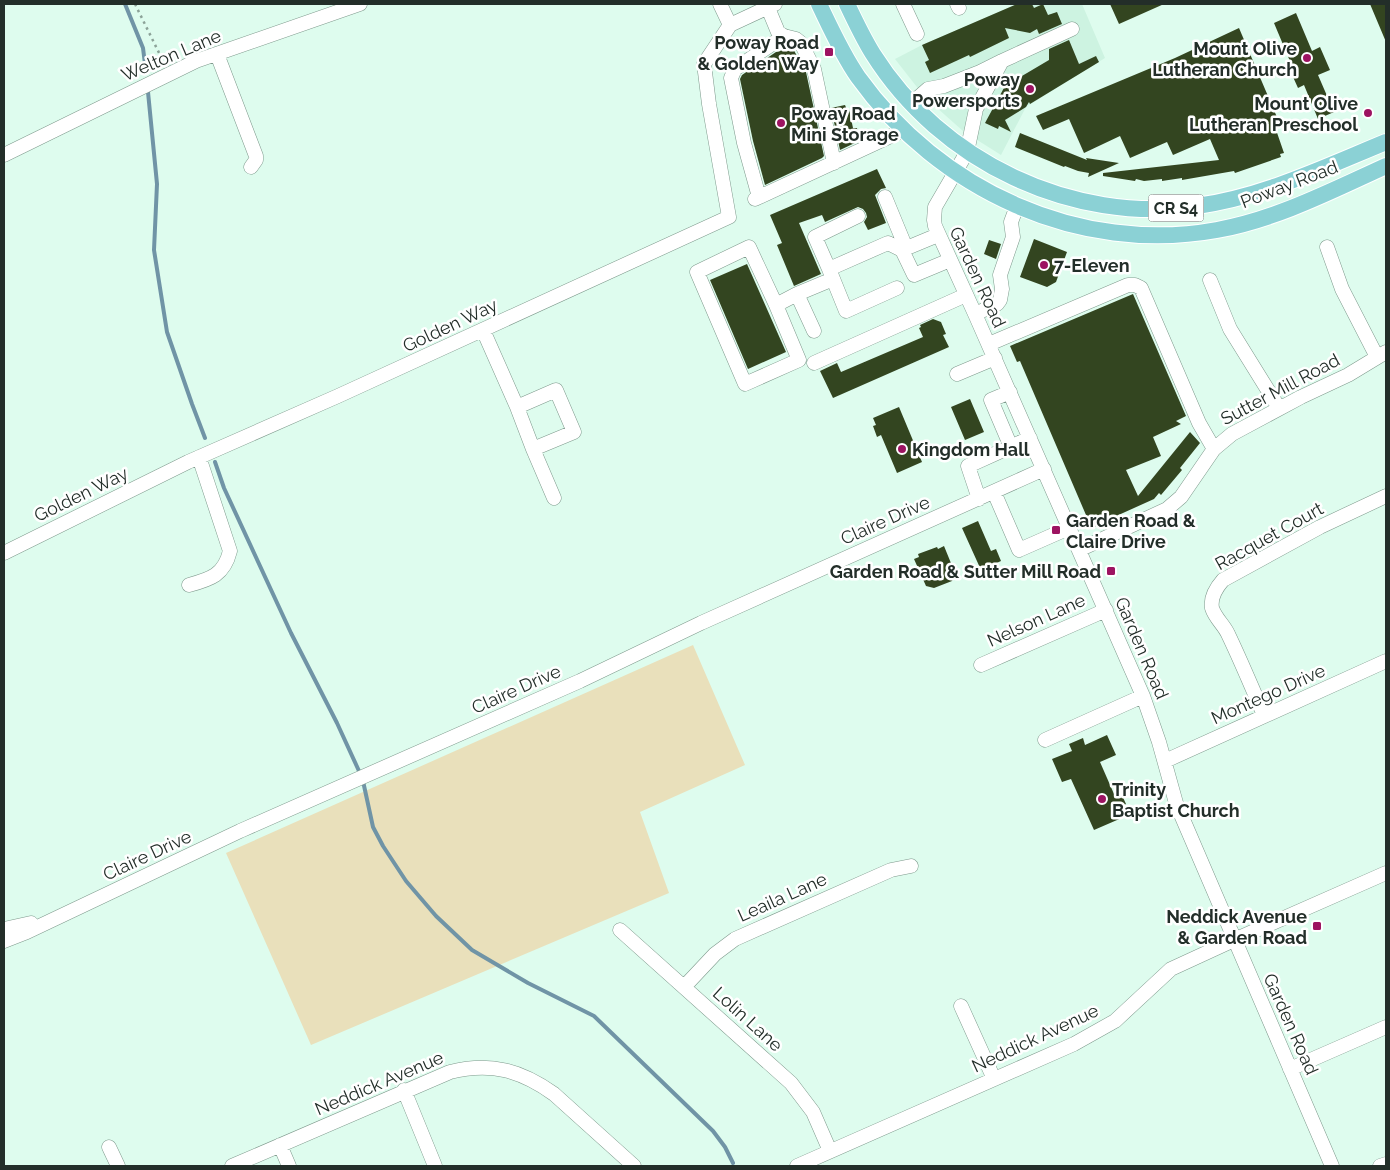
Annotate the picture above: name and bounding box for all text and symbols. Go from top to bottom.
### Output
street label: Welton Lane [118,24,224,85]
place label: Poway Road & Golden Way [697,32,819,74]
place label: Mount Olive Lutheran Church [1152,38,1297,80]
marker: Poway Road & Golden Way [823,46,835,58]
marker: Mount Olive Lutheran Church [1301,52,1313,64]
place label: Poway Powersports [912,69,1020,111]
marker: Poway Powersports [1024,83,1036,95]
place label: Mount Olive Lutheran Preschool [1189,93,1358,135]
place label: Poway Road Mini Storage [791,103,899,145]
marker: Mount Olive Lutheran Preschool [1362,107,1374,119]
marker: Poway Road Mini Storage [775,117,787,129]
street label: Poway Road [1237,156,1341,212]
road number: CR S4 [1148,194,1204,222]
street label: Garden Road [945,223,1011,331]
place label: 7-Eleven [1054,255,1130,276]
marker: 7-Eleven [1038,259,1050,271]
street label: Golden Way [399,294,501,356]
street label: Sutter Mill Road [1217,349,1343,429]
place label: Kingdom Hall [912,439,1030,460]
marker: Kingdom Hall [896,443,908,455]
street label: Golden Way [31,462,132,526]
street label: Claire Drive [837,491,933,549]
street label: Racquet Court [1211,498,1327,574]
place label: Garden Road & Claire Drive [1066,510,1196,552]
marker: Garden Road & Claire Drive [1050,524,1062,536]
place label: Garden Road & Sutter Mill Road [830,561,1101,582]
marker: Garden Road & Sutter Mill Road [1105,565,1117,577]
street label: Nelson Lane [984,589,1089,651]
street label: Garden Road [1111,594,1173,702]
street label: Montego Drive [1208,659,1329,729]
street label: Claire Drive [468,660,564,718]
place label: Trinity Baptist Church [1112,779,1240,821]
marker: Trinity Baptist Church [1096,793,1108,805]
street label: Claire Drive [99,825,195,885]
street label: Leaila Lane [734,868,830,926]
place label: Neddick Avenue & Garden Road [1166,906,1307,948]
marker: Neddick Avenue & Garden Road [1311,920,1323,932]
street label: Garden Road [1259,970,1323,1078]
street label: Lolin Lane [709,982,787,1056]
street label: Neddick Avenue [968,999,1102,1077]
street label: Neddick Avenue [312,1046,447,1119]

